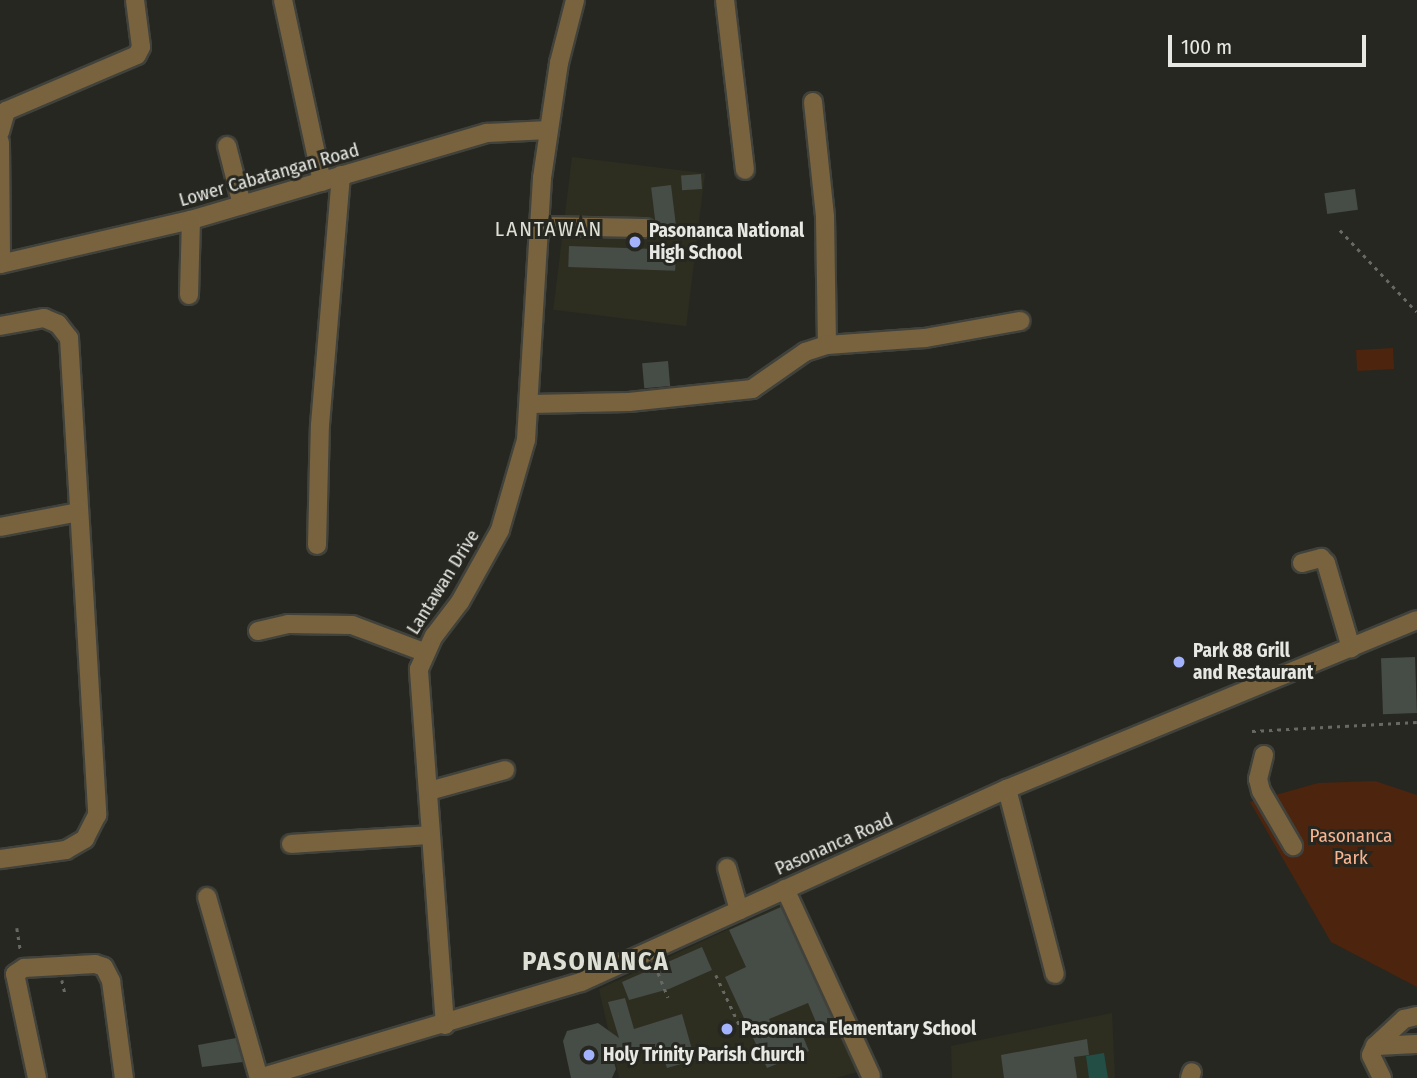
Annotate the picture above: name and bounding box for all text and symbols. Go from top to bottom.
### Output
scale bar [1172,21,1370,65]
text: 100 m [1181,34,1232,60]
street label: Lower Cabatangan Road [176,138,362,212]
district label: LANTAWAN [496,216,602,242]
place label: Pasonanca National High School [649,220,804,264]
marker: Pasonanca National High School [627,234,643,250]
street label: Lantawan Drive [402,525,484,639]
place label: Park 88 Grill and Restaurant [1193,640,1313,684]
marker: Park 88 Grill and Restaurant [1171,654,1187,670]
street label: Pasonanca Road [772,808,896,880]
park label: Pasonanca Park [1310,825,1392,869]
district label: PASONANCA [523,946,669,978]
place label: Pasonanca Elementary School [741,1018,976,1040]
marker: Pasonanca Elementary School [719,1021,735,1037]
place label: Holy Trinity Parish Church [603,1044,805,1066]
marker: Holy Trinity Parish Church [581,1047,597,1063]

